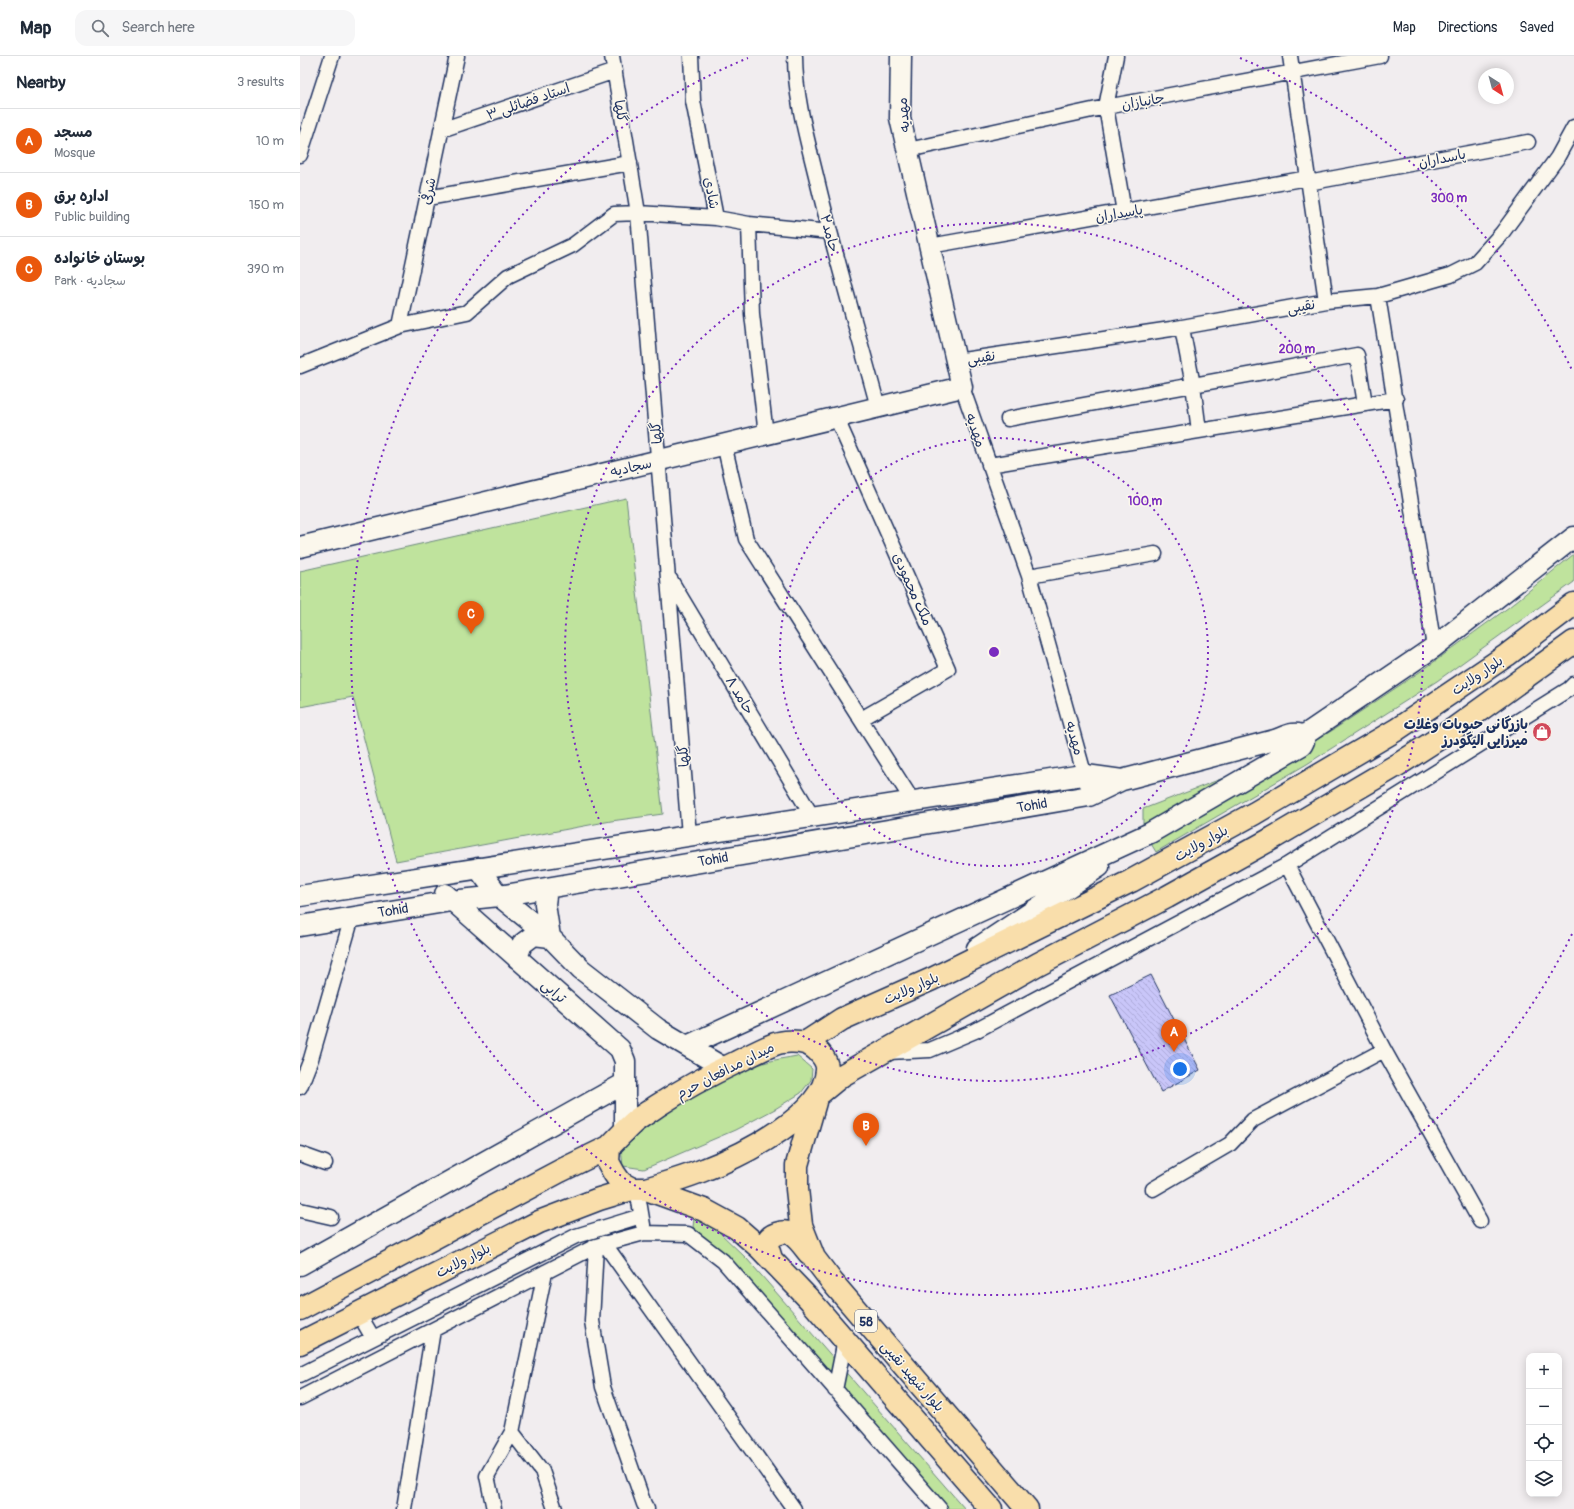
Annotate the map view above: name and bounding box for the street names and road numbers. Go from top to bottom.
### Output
street label: استاد فضائلی ۳ [484,79,572,124]
street label: جانبازان [1120,89,1166,114]
street label: مهدیه [894,97,913,133]
street label: گلها [610,99,631,123]
street label: پاسداران [1417,146,1467,172]
street label: شرفی [416,176,440,206]
street label: شادی [700,176,723,210]
street label: پاسداران [1094,201,1144,227]
street label: حامد۲ [816,213,843,254]
street label: نقیبی [1286,296,1317,317]
street label: نقیبی [966,347,996,368]
street label: مهدیه [962,411,989,449]
street label: گلها [647,421,666,445]
street label: سجادیه [609,454,654,481]
street label: ملک محمودی [889,550,936,628]
street label: بلوار ولایت [1448,652,1506,699]
street label: حامد ۸ [722,673,757,717]
street label: مهدیه [1062,719,1087,757]
street label: گلها [674,744,693,768]
street label: Tohid [1015,794,1049,817]
street label: بلوار ولایت [1171,822,1231,865]
street label: Tohid [696,848,730,871]
street label: Tohid [377,900,410,921]
street label: بلوار ولایت [881,969,942,1008]
street label: ترابی [538,976,570,1007]
street label: میدان مدافعان حرم [673,1038,778,1105]
street label: بلوار ولایت [433,1240,493,1281]
road number: 58 [855,1310,877,1332]
street label: بلوار شهید نقیبی [877,1337,948,1415]

